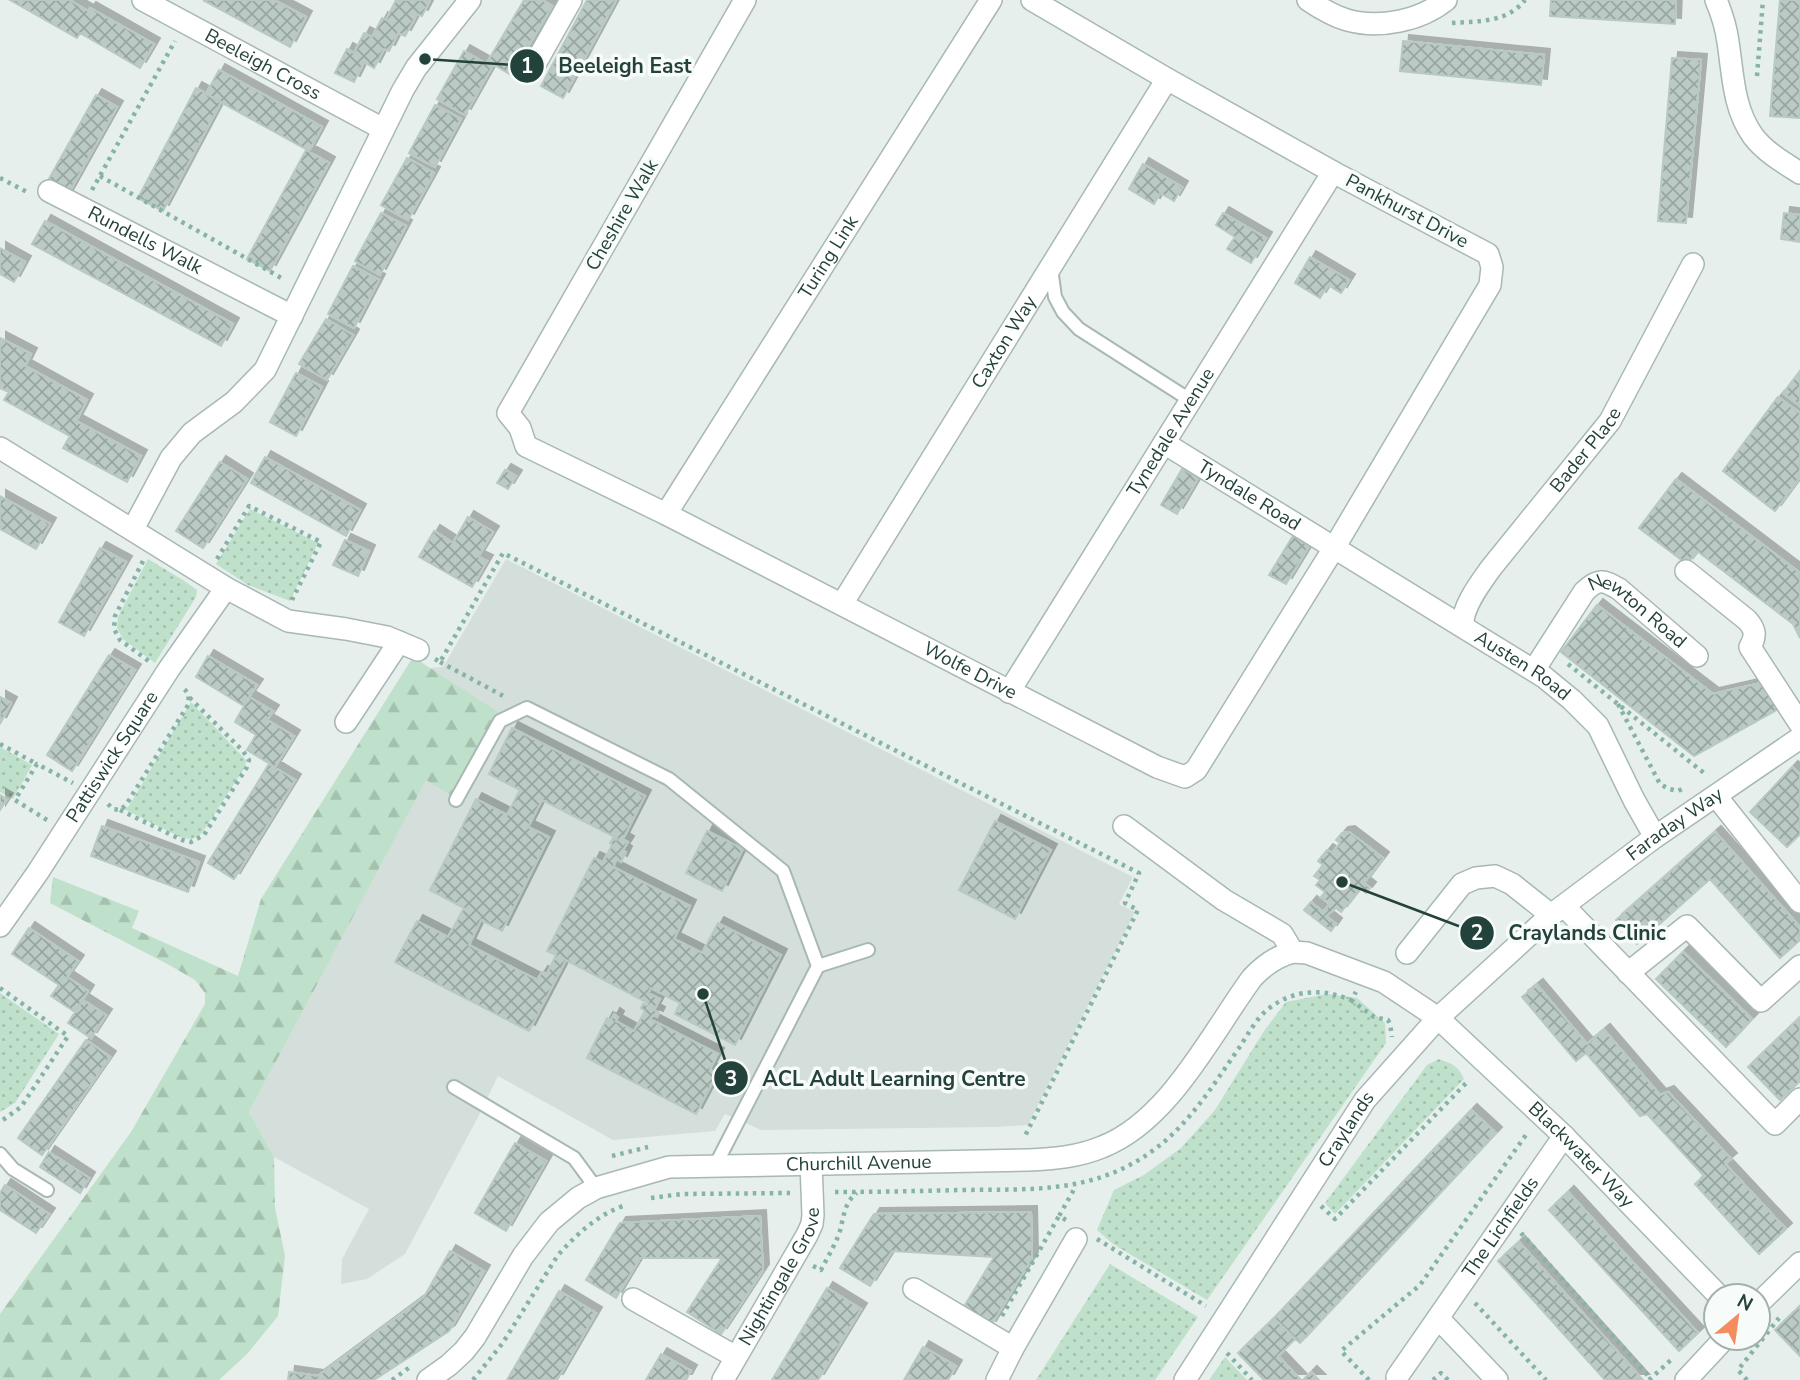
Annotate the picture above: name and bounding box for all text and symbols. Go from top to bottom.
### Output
street label: Beeleigh Cross [200,23,325,106]
callout: Beeleigh East [509,45,706,87]
text: 1 [521,52,533,80]
text: Beeleigh East [558,52,693,80]
street label: Cheshire Walk [580,154,665,276]
street label: Pankhurst Drive [1341,168,1473,254]
street label: Rundells Walk [83,200,207,281]
street label: Turing Link [792,210,865,304]
street label: Caxton Way [965,290,1043,394]
street label: Tynedale Avenue [1121,363,1221,502]
street label: Bader Place [1544,403,1628,498]
street label: Tyndale Road [1193,454,1306,537]
street label: Newton Road [1584,568,1692,654]
street label: Austen Road [1470,624,1576,707]
street label: Wolfe Drive [919,636,1021,706]
street label: Pattiswick Square [60,686,164,828]
street label: Faraday Way [1621,781,1728,867]
callout: Craylands Clinic [1459,912,1680,954]
text: 2 [1471,919,1483,947]
text: Craylands Clinic [1508,919,1666,947]
callout: ACL Adult Learning Centre [714,1057,1040,1099]
text: 3 [725,1065,737,1093]
text: ACL Adult Learning Centre [762,1065,1026,1093]
street label: Craylands [1312,1085,1380,1173]
street label: Blackwater Way [1522,1096,1640,1214]
street label: Churchill Avenue [786,1149,932,1178]
street label: The Lichfields [1456,1171,1545,1283]
street label: Nightingale Grove [733,1207,826,1350]
north arrow [1702,1282,1772,1352]
text: N [1732,1288,1757,1318]

